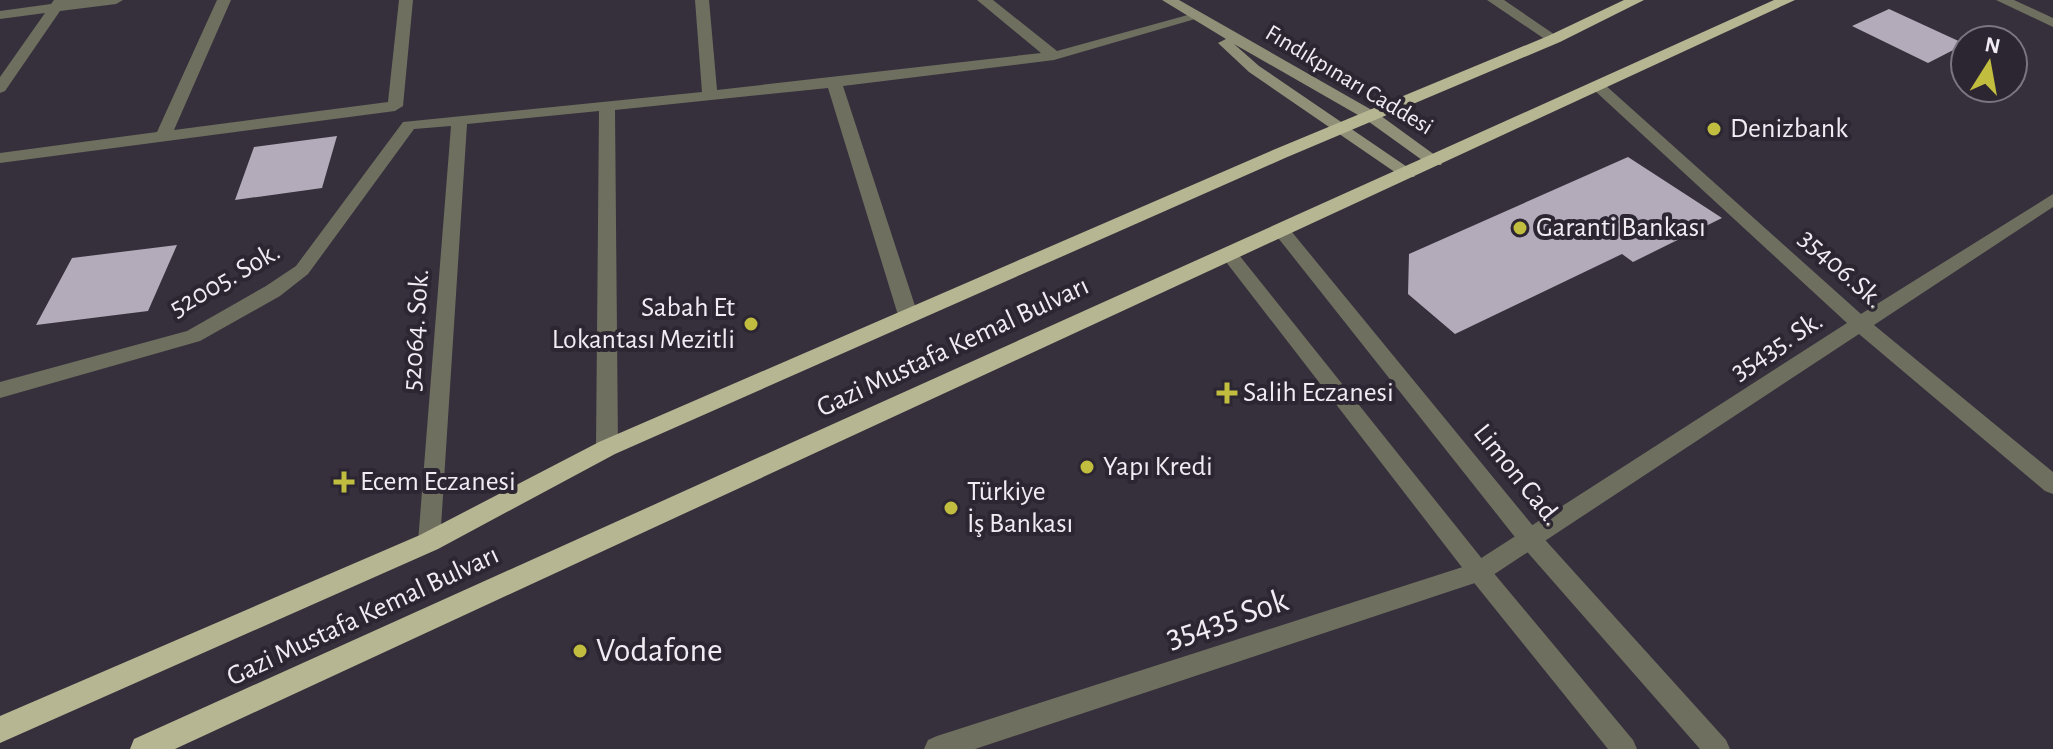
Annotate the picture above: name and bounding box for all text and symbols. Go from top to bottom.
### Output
street label: Fındıkpınarı Caddesi [1261,21,1437,139]
north arrow [1949,24,2029,104]
text: N [1983,33,2002,58]
place label: Denizbank [1730,115,1848,143]
marker: Denizbank [1705,120,1723,138]
place label: Garanti Bankası [1536,214,1706,242]
marker: Garanti Bankası [1511,219,1529,237]
street label: 35406.Sk. [1793,224,1889,314]
street label: 52005. Sok. [165,237,285,323]
street label: 52064. Sok. [398,268,434,392]
street label: Gazi Mustafa Kemal Bulvarı [813,272,1093,422]
place label: Sabah Et Lokantası Mezitli [552,294,735,354]
street label: 35435. Sk. [1726,306,1828,386]
marker: Sabah Et Lokantası Mezitli [742,315,760,333]
place label: Salih Eczanesi [1243,379,1394,407]
marker: Salih Eczanesi [1218,384,1236,402]
street label: Limon Cad. [1468,419,1566,531]
place label: Yapı Kredi [1103,453,1213,481]
marker: Yapı Kredi [1078,458,1096,476]
place label: Ecem Eczanesi [360,468,516,496]
marker: Ecem Eczanesi [335,473,353,491]
place label: Türkiye İş Bankası [967,478,1073,538]
marker: Türkiye İş Bankası [942,499,960,517]
street label: Gazi Mustafa Kemal Bulvarı [223,541,503,691]
street label: 35435 Sok [1162,583,1293,655]
place label: Vodafone [596,634,723,668]
marker: Vodafone [571,642,589,660]

